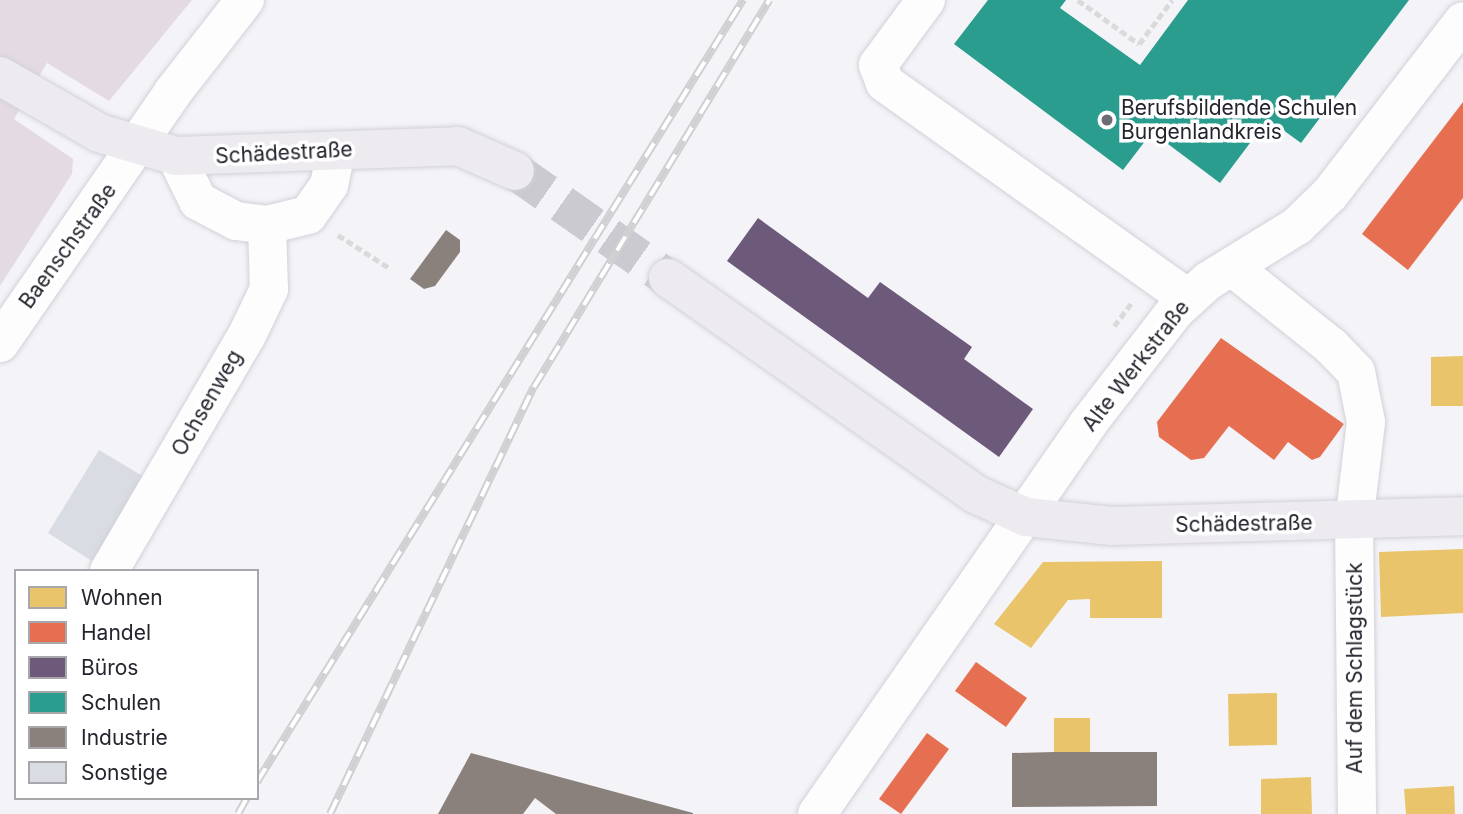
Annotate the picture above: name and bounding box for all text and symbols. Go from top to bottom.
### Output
place label: Berufsbildende Schulen Burgenlandkreis [1121,95,1357,145]
marker: Berufsbildende Schulen Burgenlandkreis [1099,112,1115,128]
street label: Schädestraße [215,137,353,169]
street label: Baenschstraße [14,179,122,313]
street label: Alte Werkstraße [1077,296,1195,436]
street label: Ochsenweg [167,346,247,460]
street label: Schädestraße [1175,510,1313,538]
street label: Auf dem Schlagstück [1342,562,1368,774]
legend [14,569,259,800]
text: Wohnen [81,585,163,610]
text: Handel [81,620,151,645]
text: Büros [81,655,138,680]
text: Schulen [81,690,161,715]
text: Industrie [81,725,168,750]
text: Sonstige [81,760,168,785]

